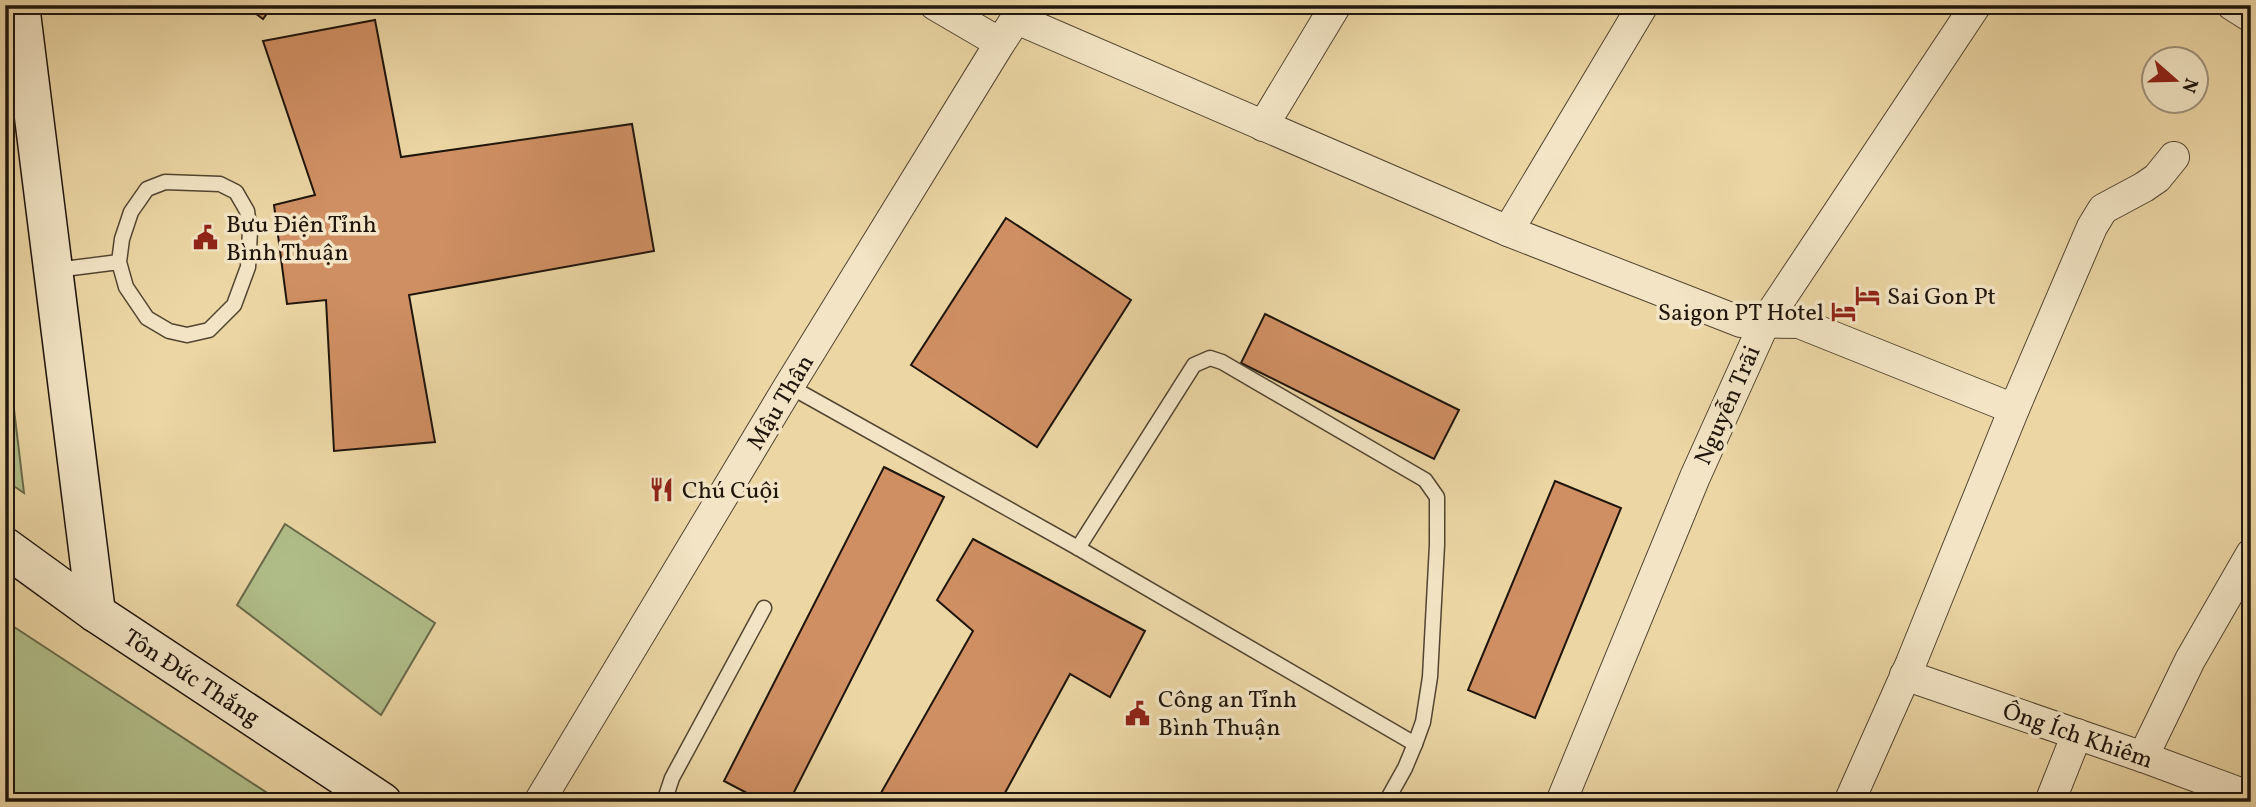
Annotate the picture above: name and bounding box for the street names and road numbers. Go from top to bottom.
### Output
street label: Nguyễn Trãi [1687,341,1770,471]
street label: Mậu Thân [740,349,824,457]
street label: Tôn Đức Thắng [116,622,266,736]
street label: Ông Ích Khiêm [1998,695,2157,779]

